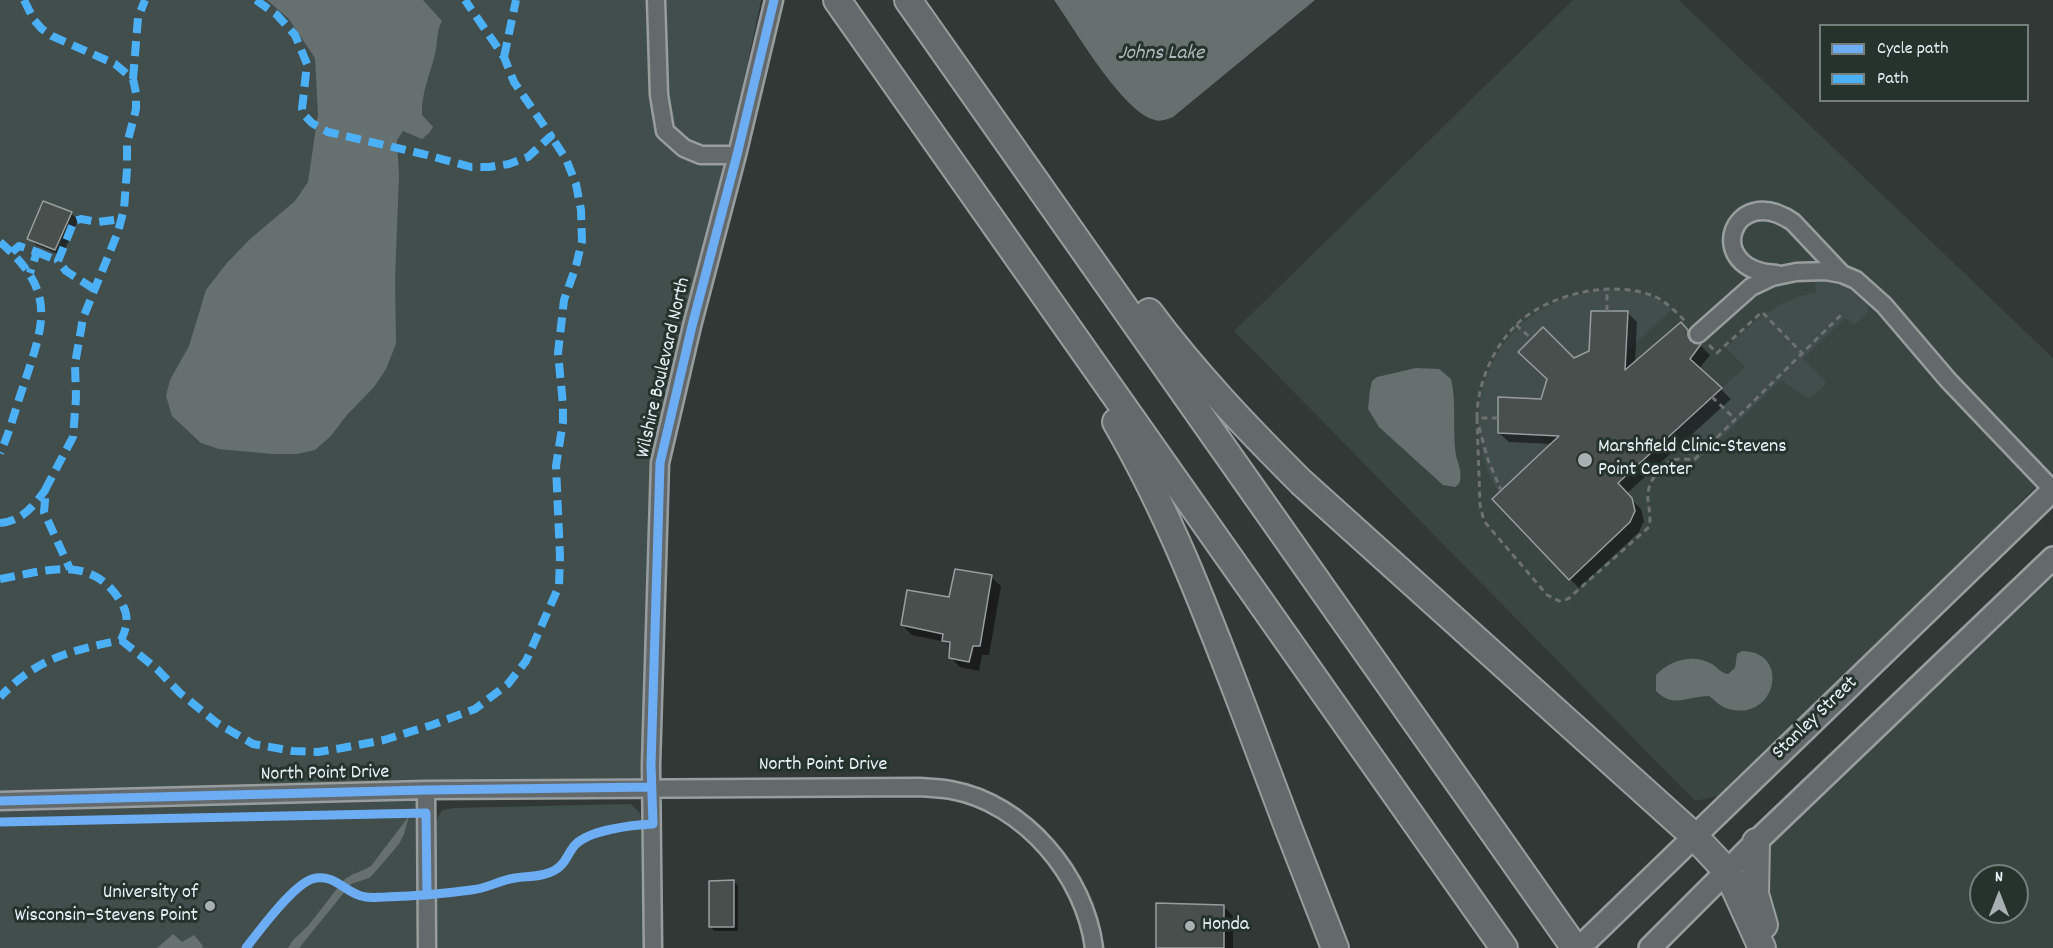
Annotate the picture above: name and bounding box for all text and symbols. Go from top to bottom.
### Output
legend [1819,24,2029,102]
text: Cycle path [1877,37,1948,62]
water label: Johns Lake [1118,42,1204,68]
text: Path [1877,67,1909,92]
street label: Wilshire Boulevard North [633,275,697,461]
place label: Marshfield Clinic-Stevens Point Center [1598,436,1787,483]
marker: Marshfield Clinic-Stevens Point Center [1576,451,1594,469]
street label: Stanley Street [1768,672,1864,766]
street label: North Point Drive [759,754,887,778]
street label: North Point Drive [260,762,390,788]
north arrow [1969,864,2029,924]
text: N [1995,866,2003,889]
place label: University of Wisconsin–Stevens Point [14,882,198,929]
marker: University of Wisconsin–Stevens Point [203,899,217,913]
place label: Honda [1202,914,1249,938]
marker: Honda [1183,919,1197,933]

